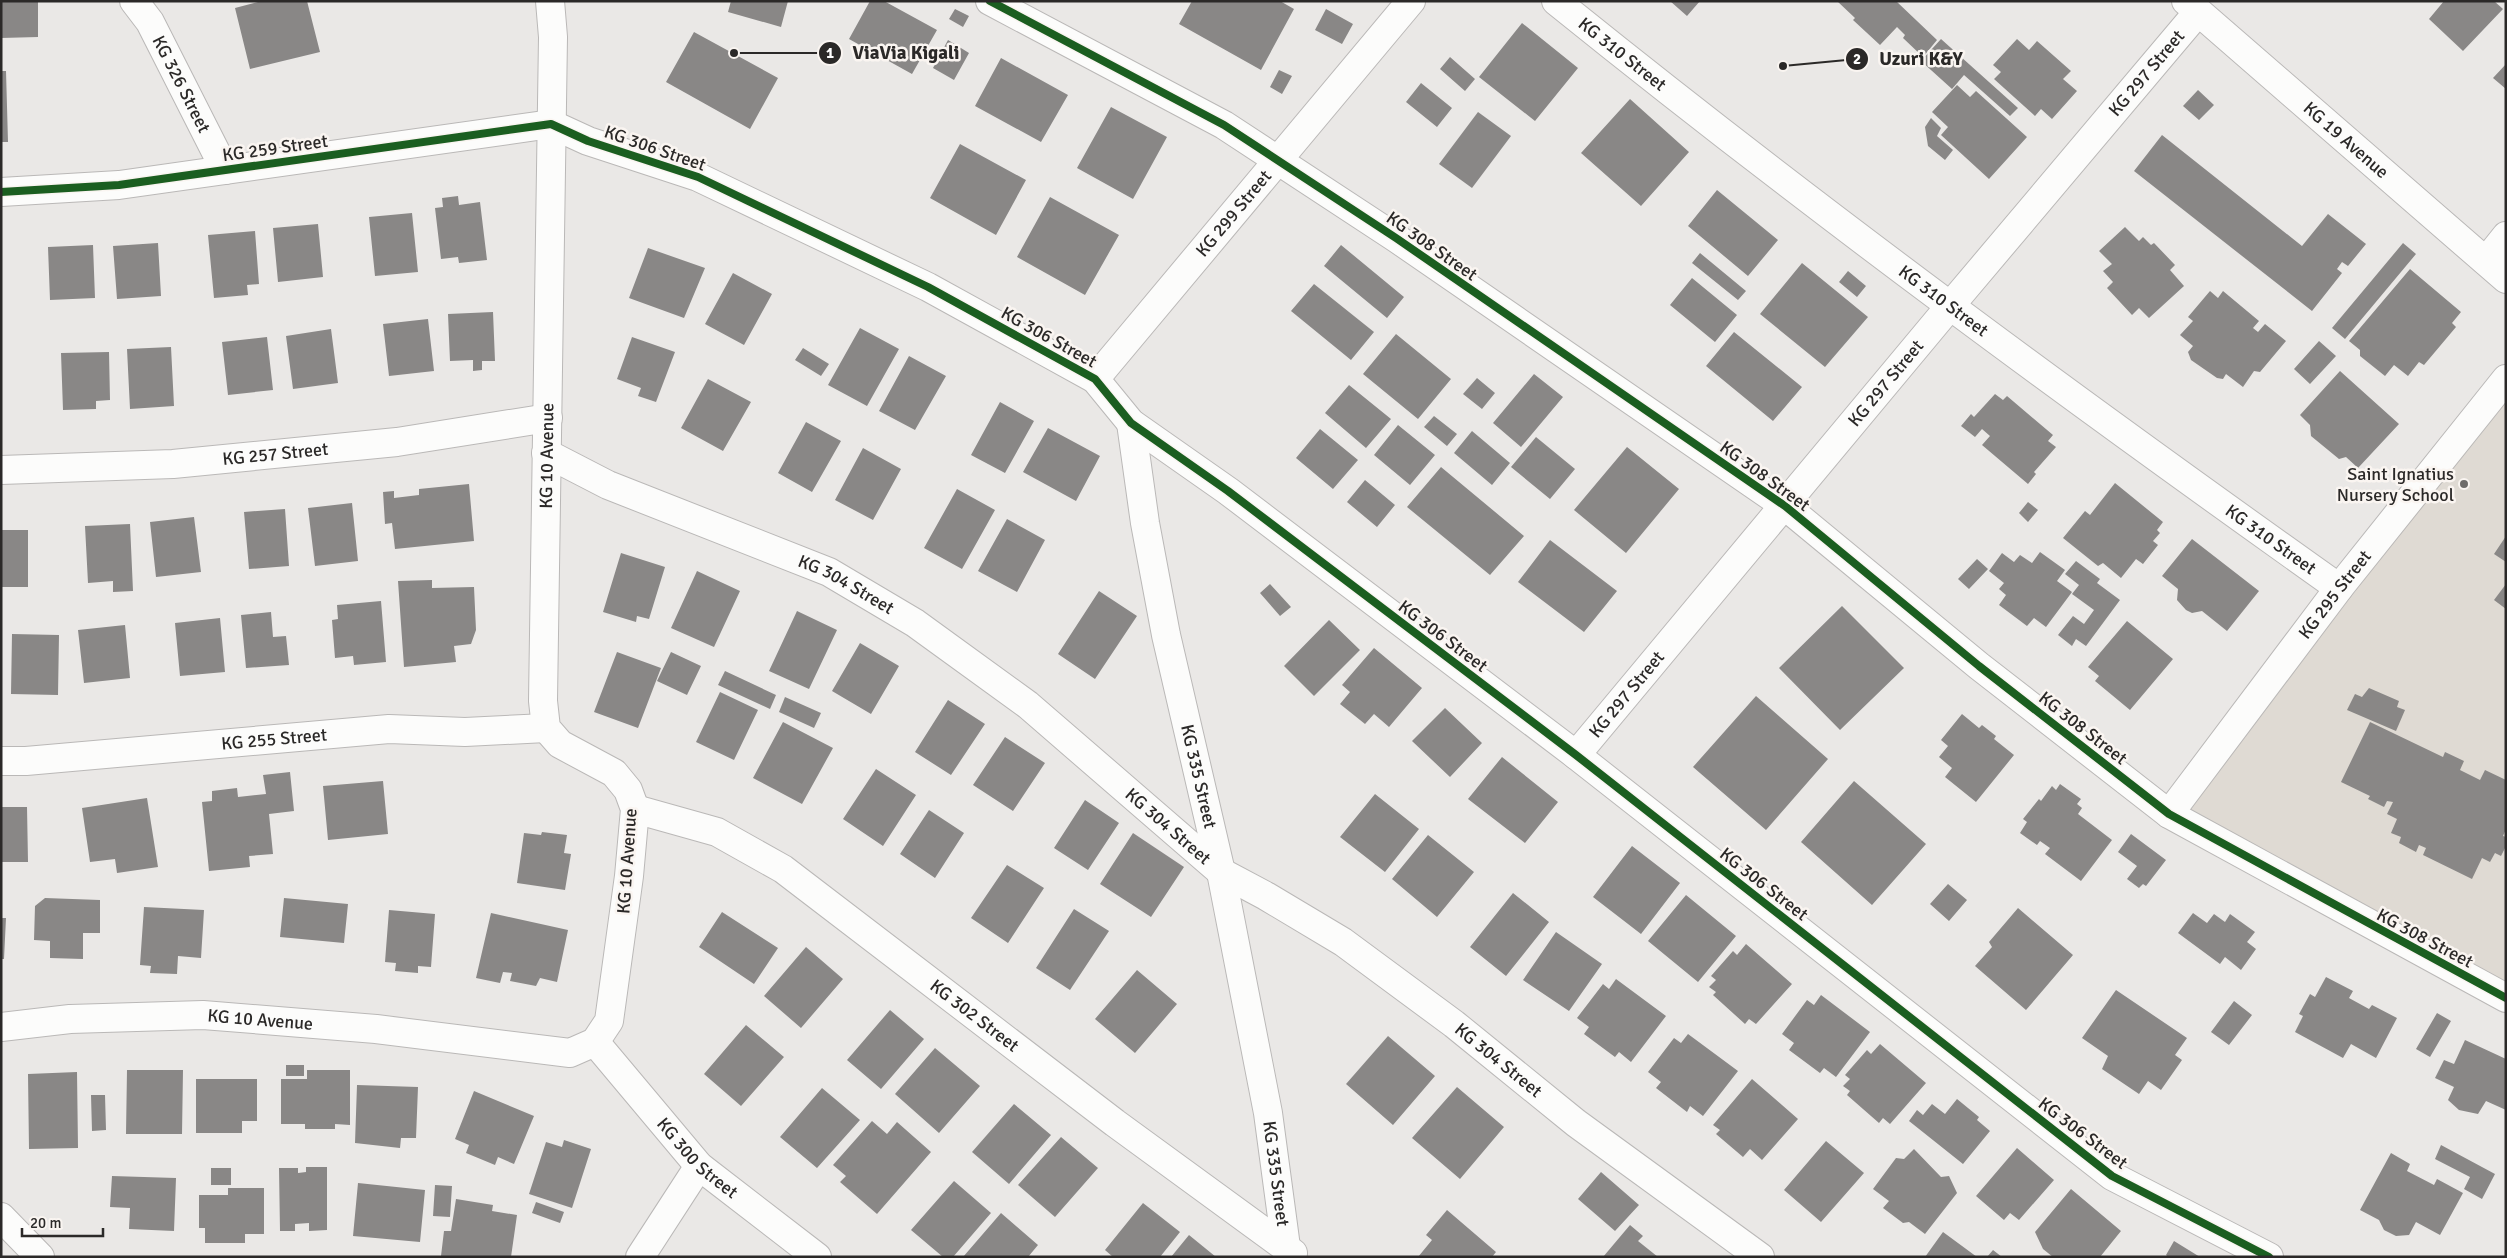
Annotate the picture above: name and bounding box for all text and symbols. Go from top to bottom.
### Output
street label: KG 310 Street [1574,12,1671,96]
street label: KG 297 Street [2104,25,2189,121]
street label: KG 326 Street [148,32,215,136]
callout: ViaVia Kigali [818,36,970,70]
text: ViaVia Kigali [853,41,959,65]
callout: Uzuri K&Y [1845,42,1973,76]
text: 1 [826,44,834,62]
text: Uzuri K&Y [1879,47,1963,71]
text: 2 [1853,50,1861,68]
street label: KG 19 Avenue [2299,97,2393,183]
street label: KG 306 Street [601,120,709,176]
street label: KG 259 Street [221,130,329,166]
street label: KG 299 Street [1191,165,1276,261]
street label: KG 308 Street [1382,207,1482,285]
street label: KG 310 Street [1894,260,1993,341]
street label: KG 306 Street [997,302,1101,372]
street label: KG 297 Street [1843,335,1928,431]
street label: KG 10 Avenue [535,403,558,509]
street label: KG 308 Street [1716,436,1814,516]
street label: KG 257 Street [221,438,329,470]
place label: Saint Ignatius Nursery School [2337,463,2454,506]
marker: Saint Ignatius Nursery School [2458,478,2470,490]
street label: KG 310 Street [2221,500,2320,579]
street label: KG 295 Street [2294,546,2376,643]
street label: KG 304 Street [795,550,898,619]
street label: KG 306 Street [1394,595,1492,677]
street label: KG 297 Street [1584,646,1669,742]
street label: KG 308 Street [2034,687,2132,769]
street label: KG 335 Street [1176,722,1222,831]
street label: KG 255 Street [220,724,328,755]
street label: KG 304 Street [1121,783,1215,869]
street label: KG 10 Avenue [612,807,642,915]
street label: KG 306 Street [1715,843,1813,925]
street label: KG 308 Street [2373,903,2477,973]
street label: KG 302 Street [926,975,1023,1057]
street label: KG 10 Avenue [207,1004,314,1035]
street label: KG 304 Street [1450,1018,1547,1102]
street label: KG 306 Street [2034,1092,2132,1174]
street label: KG 300 Street [652,1113,742,1203]
street label: KG 335 Street [1258,1120,1294,1228]
scale bar [22,1206,104,1238]
text: 20 m [30,1214,61,1232]

